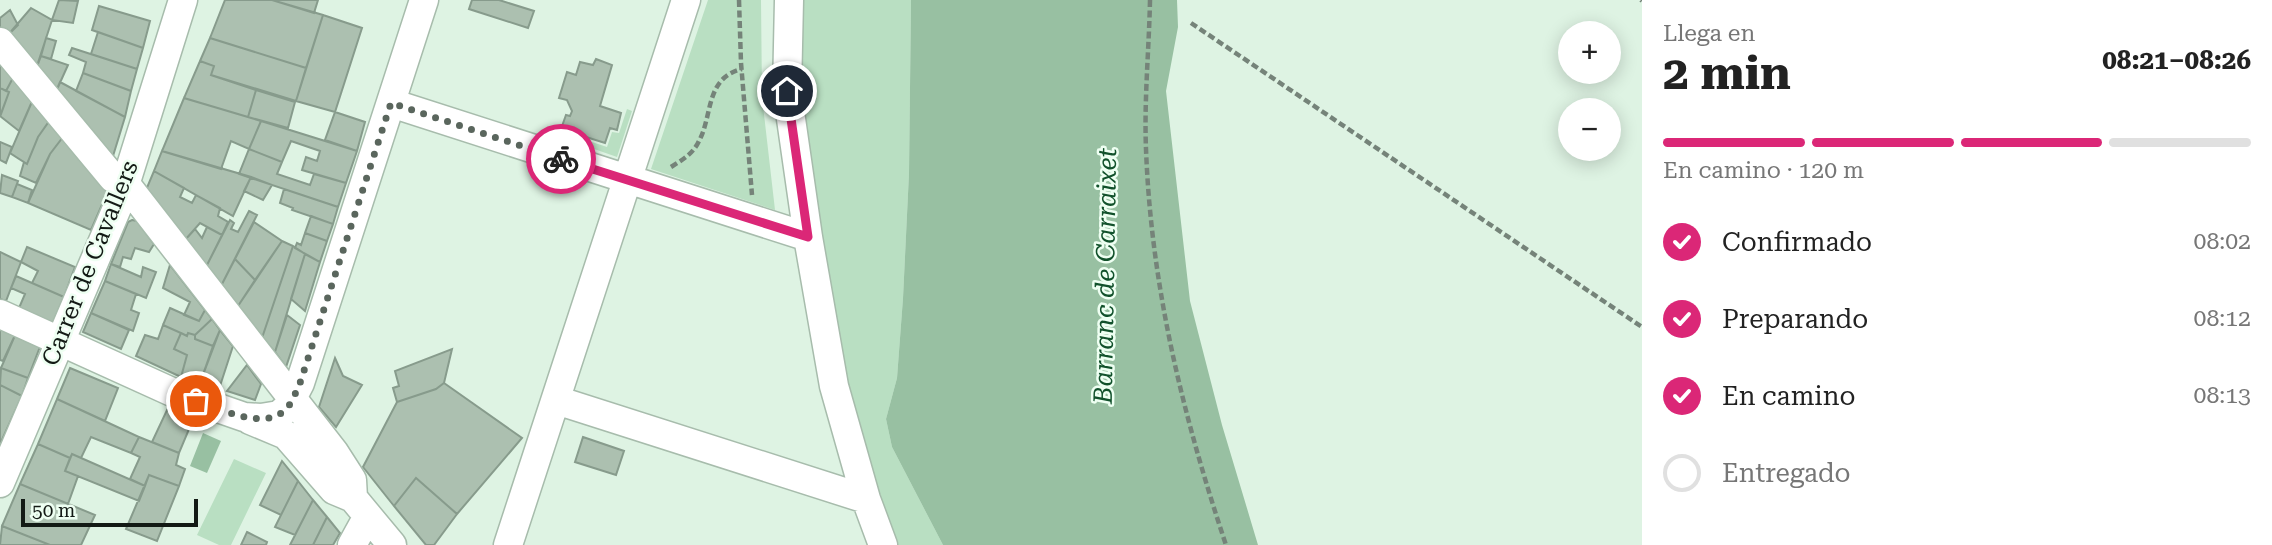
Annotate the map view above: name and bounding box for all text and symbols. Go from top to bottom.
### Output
text: Llega en [1663,20,1755,47]
map controls [1558,21,1621,161]
button: + [1558,21,1621,84]
text: 08:21–08:26 [2102,45,2251,75]
text: 2 min [1663,46,1791,100]
pin [757,61,817,121]
icon: home [768,72,806,110]
button: − [1558,98,1621,161]
courier [526,124,596,194]
icon: bike [542,140,580,178]
water label: Barranc de Carraixet [1088,147,1122,405]
street label: Carrer de Cavallers [36,156,144,370]
text: En camino · 120 m [1663,157,1864,184]
icon: check [1663,223,1701,261]
text: Confirmado [1722,227,1872,257]
text: 08:02 [2194,228,2251,255]
icon: check [1663,300,1701,338]
text: Preparando [1722,304,1868,334]
text: 08:12 [2194,305,2251,332]
pin [166,371,226,431]
icon: check [1663,377,1701,415]
text: En camino [1722,381,1855,411]
icon: bag [177,382,215,420]
text: 08:13 [2194,382,2251,409]
text: Entregado [1722,458,1851,488]
scale bar [21,496,198,528]
text: 50 m [32,499,75,522]

